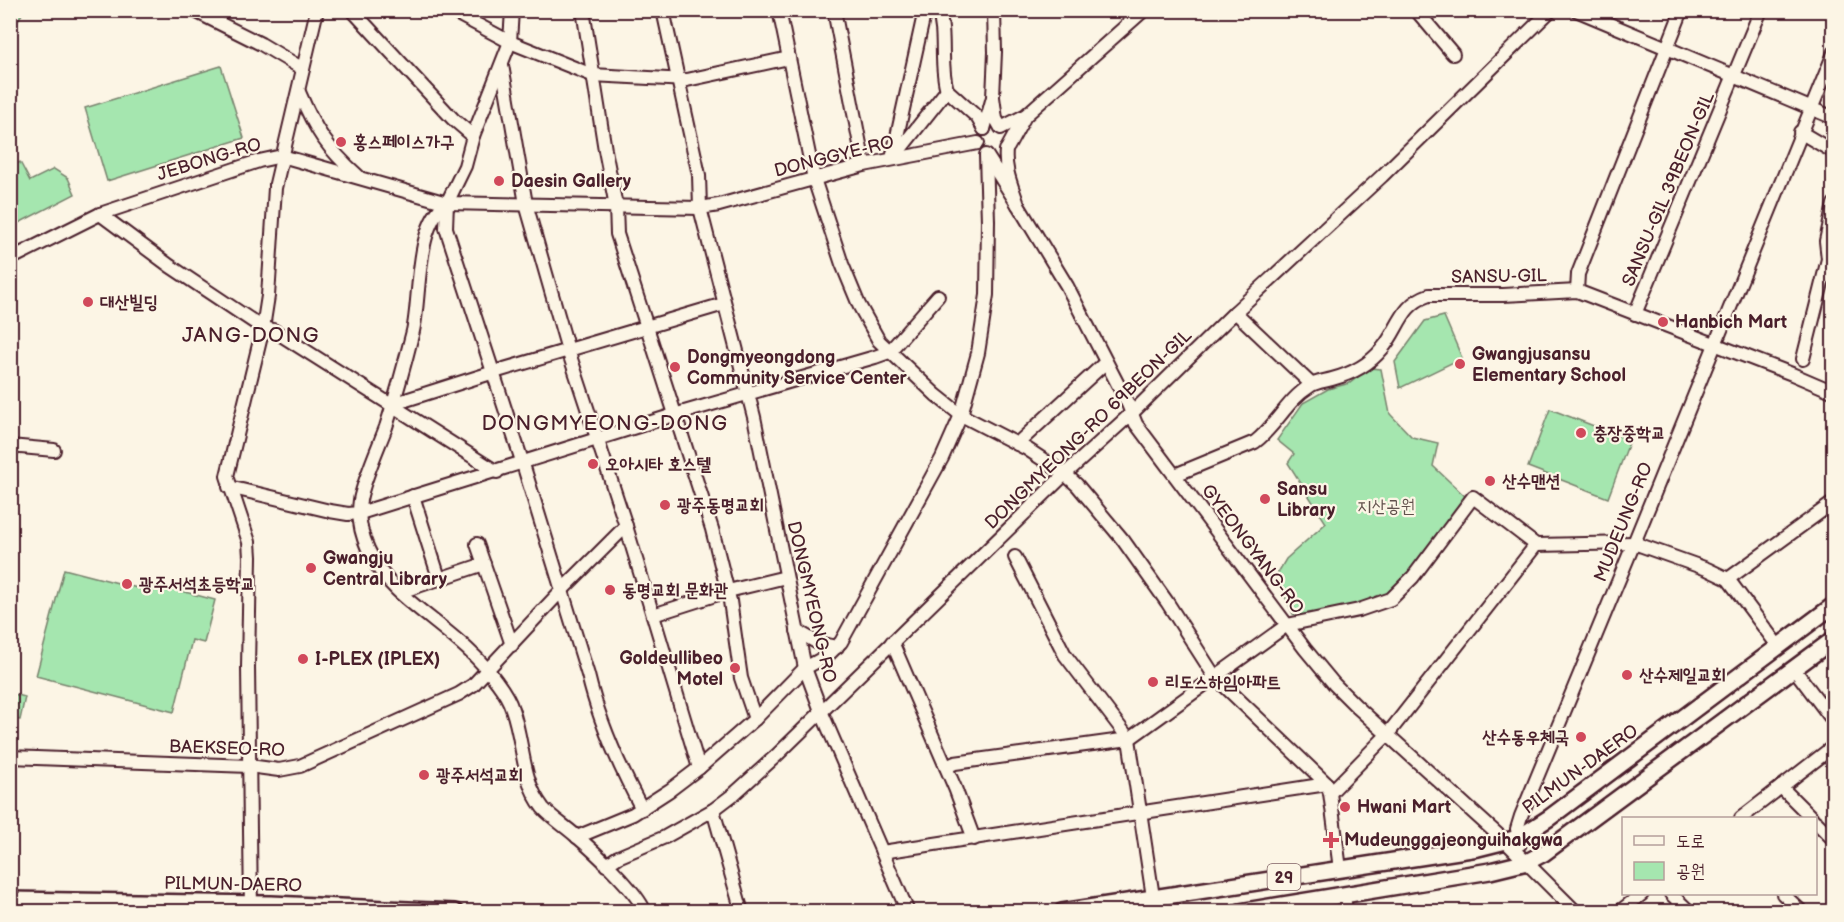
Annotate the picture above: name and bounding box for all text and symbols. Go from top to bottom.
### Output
street label: SANSU-GIL 39BEON-GIL [1618,88,1719,290]
street label: DONGGYE-RO [772,131,896,182]
place label: 홍스페이스가구 [353,132,454,153]
street label: JEBONG-RO [155,134,264,185]
marker: 홍스페이스가구 [334,135,348,149]
place label: Daesin Gallery [511,171,632,192]
marker: Daesin Gallery [492,174,506,188]
street label: SANSU-GIL [1451,265,1548,288]
place label: 대산빌딩 [100,292,158,313]
marker: 대산빌딩 [81,295,95,309]
place label: Hanbich Mart [1675,312,1787,333]
marker: Hanbich Mart [1656,315,1670,329]
district label: JANG-DONG [182,323,320,348]
street label: DONGMYEONG-RO 69BEON-GIL [981,325,1196,534]
place label: Gwangjusansu Elementary School [1472,344,1626,386]
place label: Dongmyeongdong Community Service Center [687,347,908,389]
marker: Gwangjusansu Elementary School [1453,357,1467,371]
marker: Dongmyeongdong Community Service Center [668,360,682,374]
district label: DONGMYEONG-DONG [482,411,728,436]
place label: 충장중학교 [1593,423,1665,444]
marker: 충장중학교 [1574,426,1588,440]
place label: 오아시타 호스텔 [605,454,712,475]
marker: 오아시타 호스텔 [586,457,600,471]
street label: MUDEUNG-RO [1590,459,1657,585]
place label: 산수맨션 [1502,471,1560,492]
marker: 산수맨션 [1483,474,1497,488]
place label: Sansu Library [1277,479,1336,521]
street label: GYEONGYANG-RO [1197,480,1308,618]
marker: Sansu Library [1258,492,1272,506]
place label: 광주동명교회 [677,495,764,516]
park label: 지산공원 [1357,496,1415,517]
marker: 광주동명교회 [658,498,672,512]
street label: DONGMYEONG-RO [783,519,840,685]
place label: Gwangju Central Library [323,548,448,590]
marker: Gwangju Central Library [304,561,318,575]
place label: 광주서석초등학교 [139,574,255,595]
marker: 광주서석초등학교 [120,577,134,591]
place label: 동명교회 문화관 [622,580,729,601]
marker: 동명교회 문화관 [603,583,617,597]
place label: Goldeullibeo Motel [619,648,723,690]
place label: I-PLEX (IPLEX) [315,649,440,670]
marker: I-PLEX (IPLEX) [296,652,310,666]
marker: Goldeullibeo Motel [728,661,742,675]
place label: 산수제일교회 [1639,665,1726,686]
marker: 산수제일교회 [1620,668,1634,682]
place label: 리도스하임아파트 [1165,672,1281,693]
marker: 리도스하임아파트 [1146,675,1160,689]
street label: PILMUN-DAERO [1518,720,1642,818]
place label: 산수동우체국 [1482,727,1569,748]
marker: 산수동우체국 [1574,730,1588,744]
street label: BAEKSEO-RO [169,736,285,761]
place label: 광주서석교회 [436,765,523,786]
marker: 광주서석교회 [417,768,431,782]
place label: Hwani Mart [1357,797,1451,818]
marker: Hwani Mart [1338,800,1352,814]
legend [1622,817,1817,895]
place label: Mudeunggajeonguihakgwa [1344,830,1563,851]
marker: Mudeunggajeonguihakgwa [1322,831,1340,849]
text: 도로 [1676,831,1705,852]
text: 공원 [1676,861,1705,882]
road number: 29 [1268,864,1300,890]
street label: PILMUN-DAERO [164,873,302,896]

